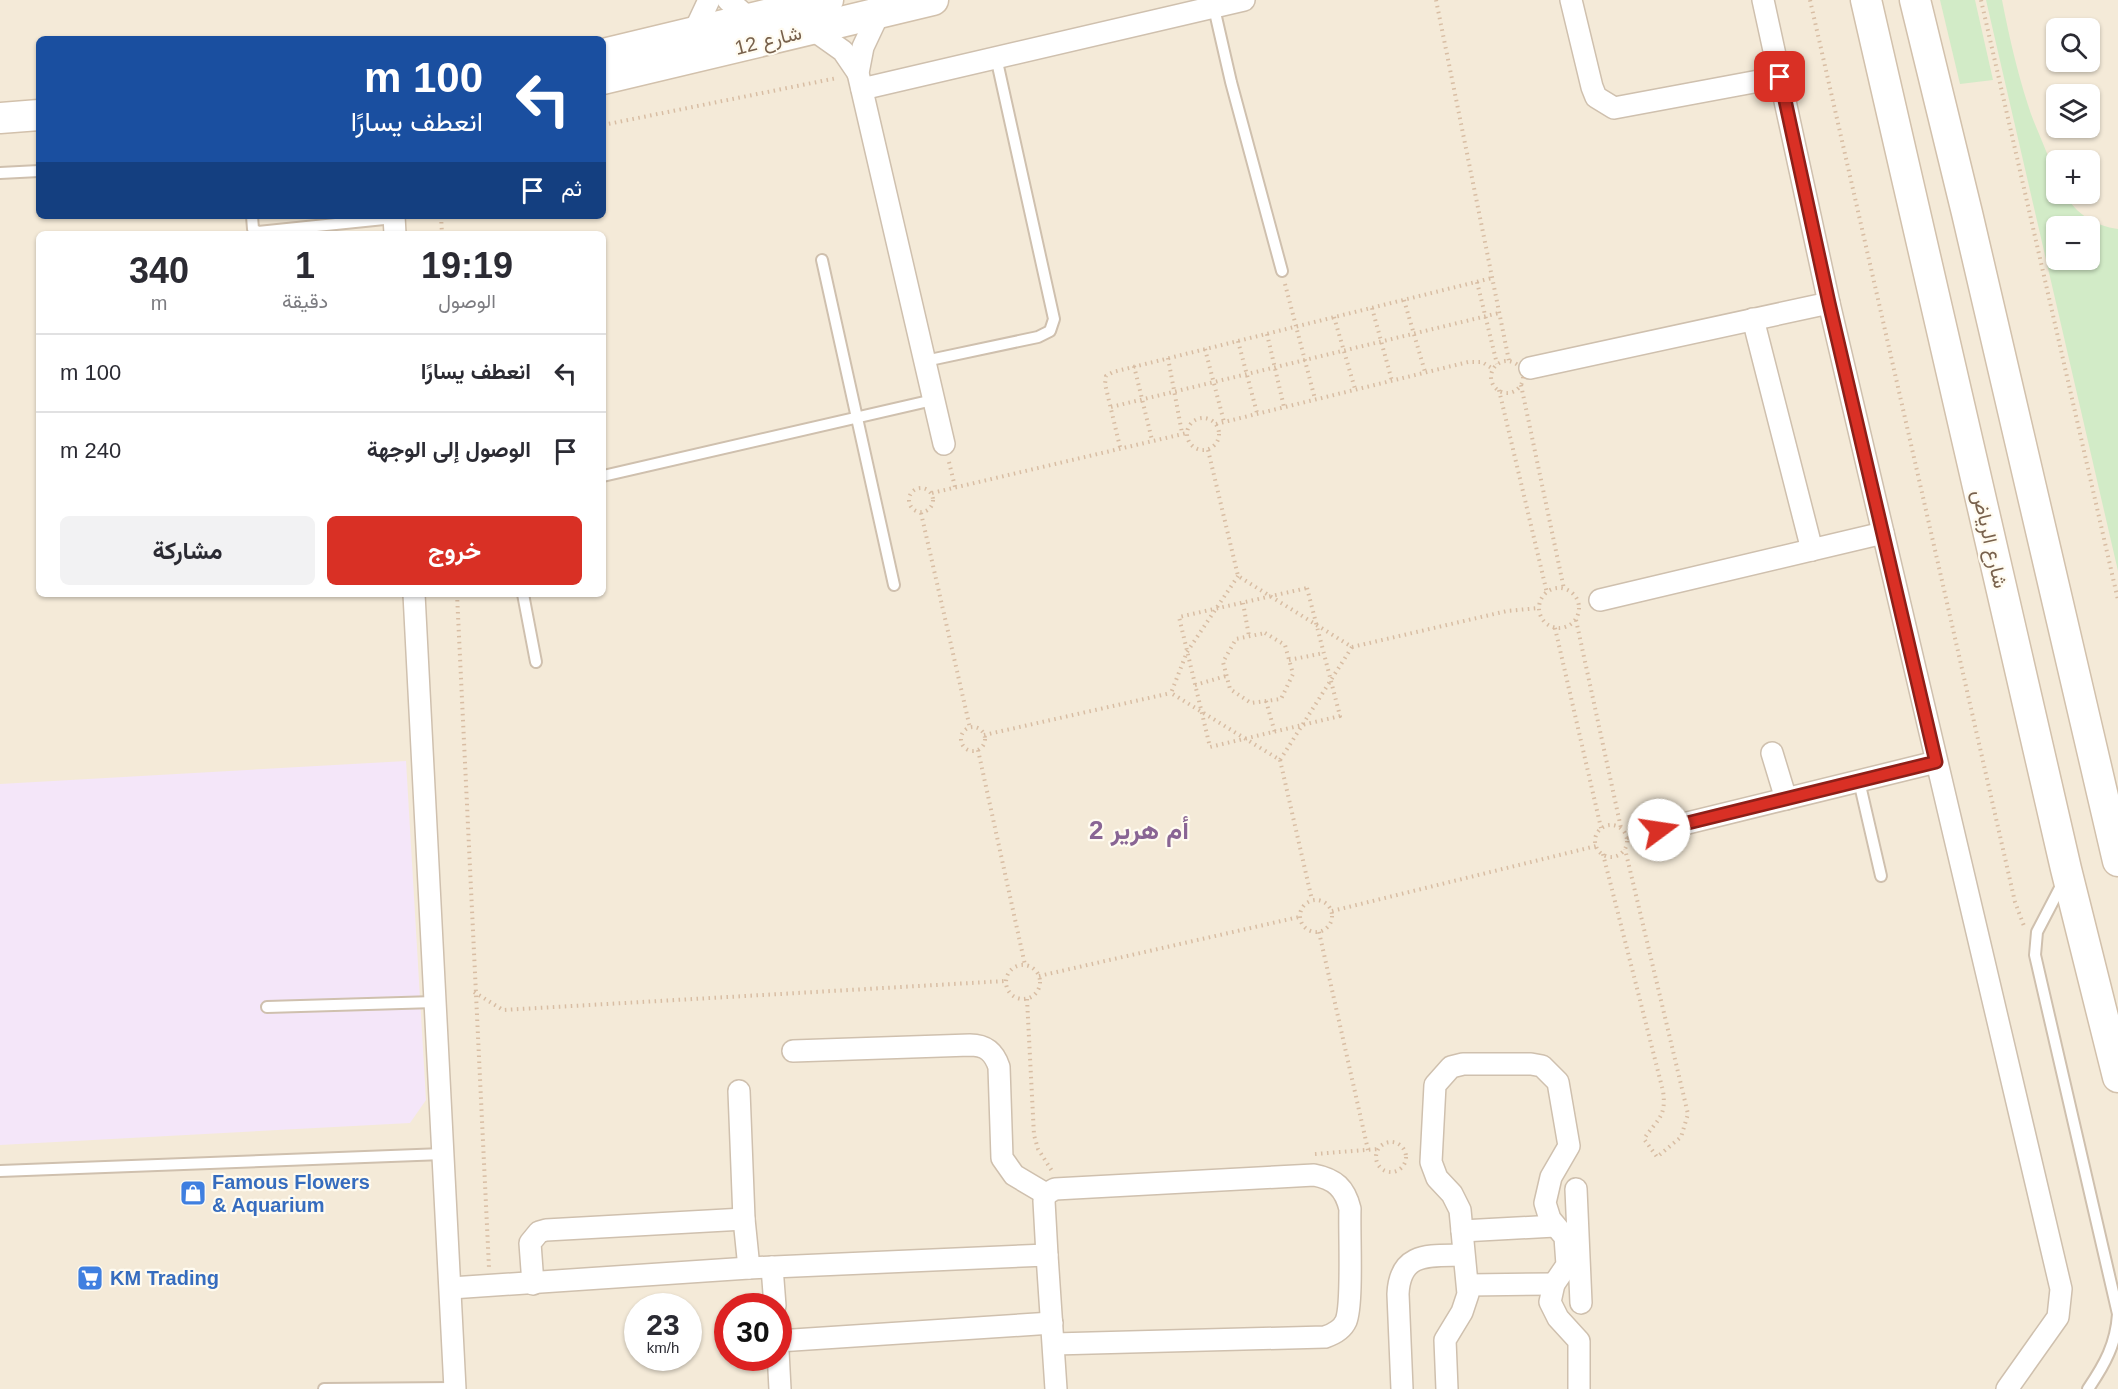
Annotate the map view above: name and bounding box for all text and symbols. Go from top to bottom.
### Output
map controls [2046,18,2100,270]
button: search [2046,18,2100,72]
street label: شارع 12 [732,21,804,62]
pin [1754,51,1805,102]
text: 100 m [364,54,483,101]
icon: left [504,60,582,138]
icon: arrive [1763,60,1796,93]
button: layers [2046,84,2100,138]
text: انعطف يسارًا [351,107,483,137]
button: + [2046,150,2100,204]
icon: arrive [516,174,549,207]
text: ثم [561,176,582,201]
button: − [2046,216,2100,270]
text: 1 [295,245,315,286]
text: 19:19 [421,245,513,286]
text: 340 [129,250,189,291]
text: دقيقة [282,290,328,312]
text: الوصول [438,290,496,312]
text: m [151,292,167,314]
icon: left [549,357,582,390]
text: انعطف يسارًا [421,359,531,384]
text: 100 m [60,360,121,385]
icon: arrive [549,435,582,468]
text: الوصول إلى الوجهة [367,437,531,462]
text: 240 m [60,438,121,463]
street label: شارع الرياض [1965,488,2012,591]
button: مشاركة [60,516,315,585]
button: خروج [327,516,582,585]
position arrow [1627,798,1691,862]
district label: أم هرير 2 [1089,815,1189,847]
place label: Famous Flowers & Aquarium [212,1171,370,1216]
shop icon: Famous Flowers & Aquarium [178,1178,208,1208]
supermarket icon: KM Trading [75,1263,105,1293]
place label: KM Trading [110,1267,219,1289]
speed limit sign: 30 [714,1293,792,1371]
text: 23 [646,1308,680,1341]
text: km/h [647,1339,679,1356]

